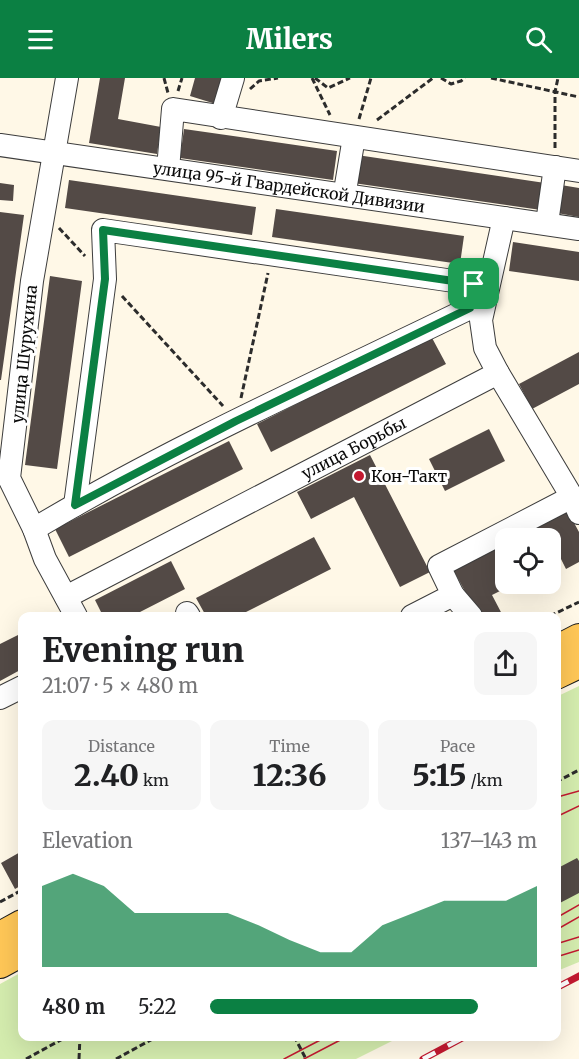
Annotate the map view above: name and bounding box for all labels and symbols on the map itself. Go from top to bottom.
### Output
street label: улица 95-й Гвардейской Дивизии [152,157,426,217]
pin [448,258,499,309]
street label: улица Шурухина [7,283,41,424]
street label: улица Борьбы [298,412,410,483]
place label: Кон-Такт [371,466,448,486]
marker: Кон-Такт [352,469,366,483]

